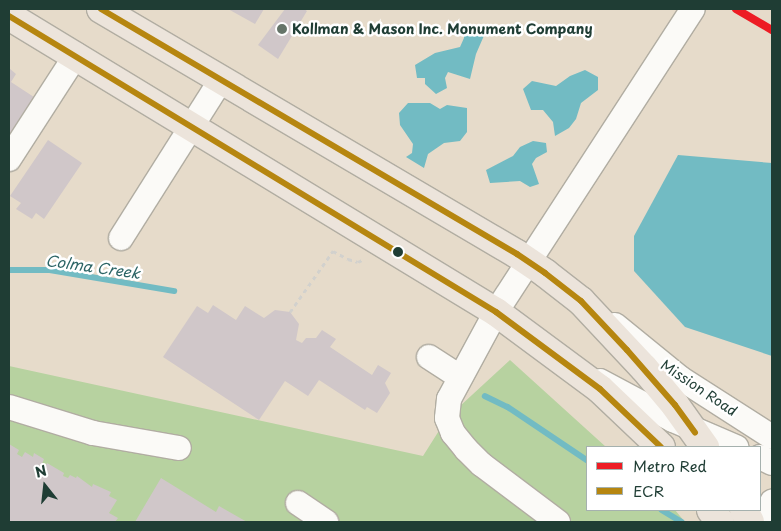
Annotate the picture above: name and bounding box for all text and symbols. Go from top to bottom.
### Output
place label: Kollman & Mason Inc. Monument Company [292,21,594,37]
marker: Kollman & Mason Inc. Monument Company [276,23,288,35]
unlabelled marker [393,247,403,257]
water label: Colma Creek [45,250,141,282]
street label: Mission Road [658,356,740,420]
legend [586,446,761,511]
text: Metro Red [633,454,707,477]
text: N [33,459,49,483]
north arrow [20,461,70,511]
text: ECR [633,479,664,502]

